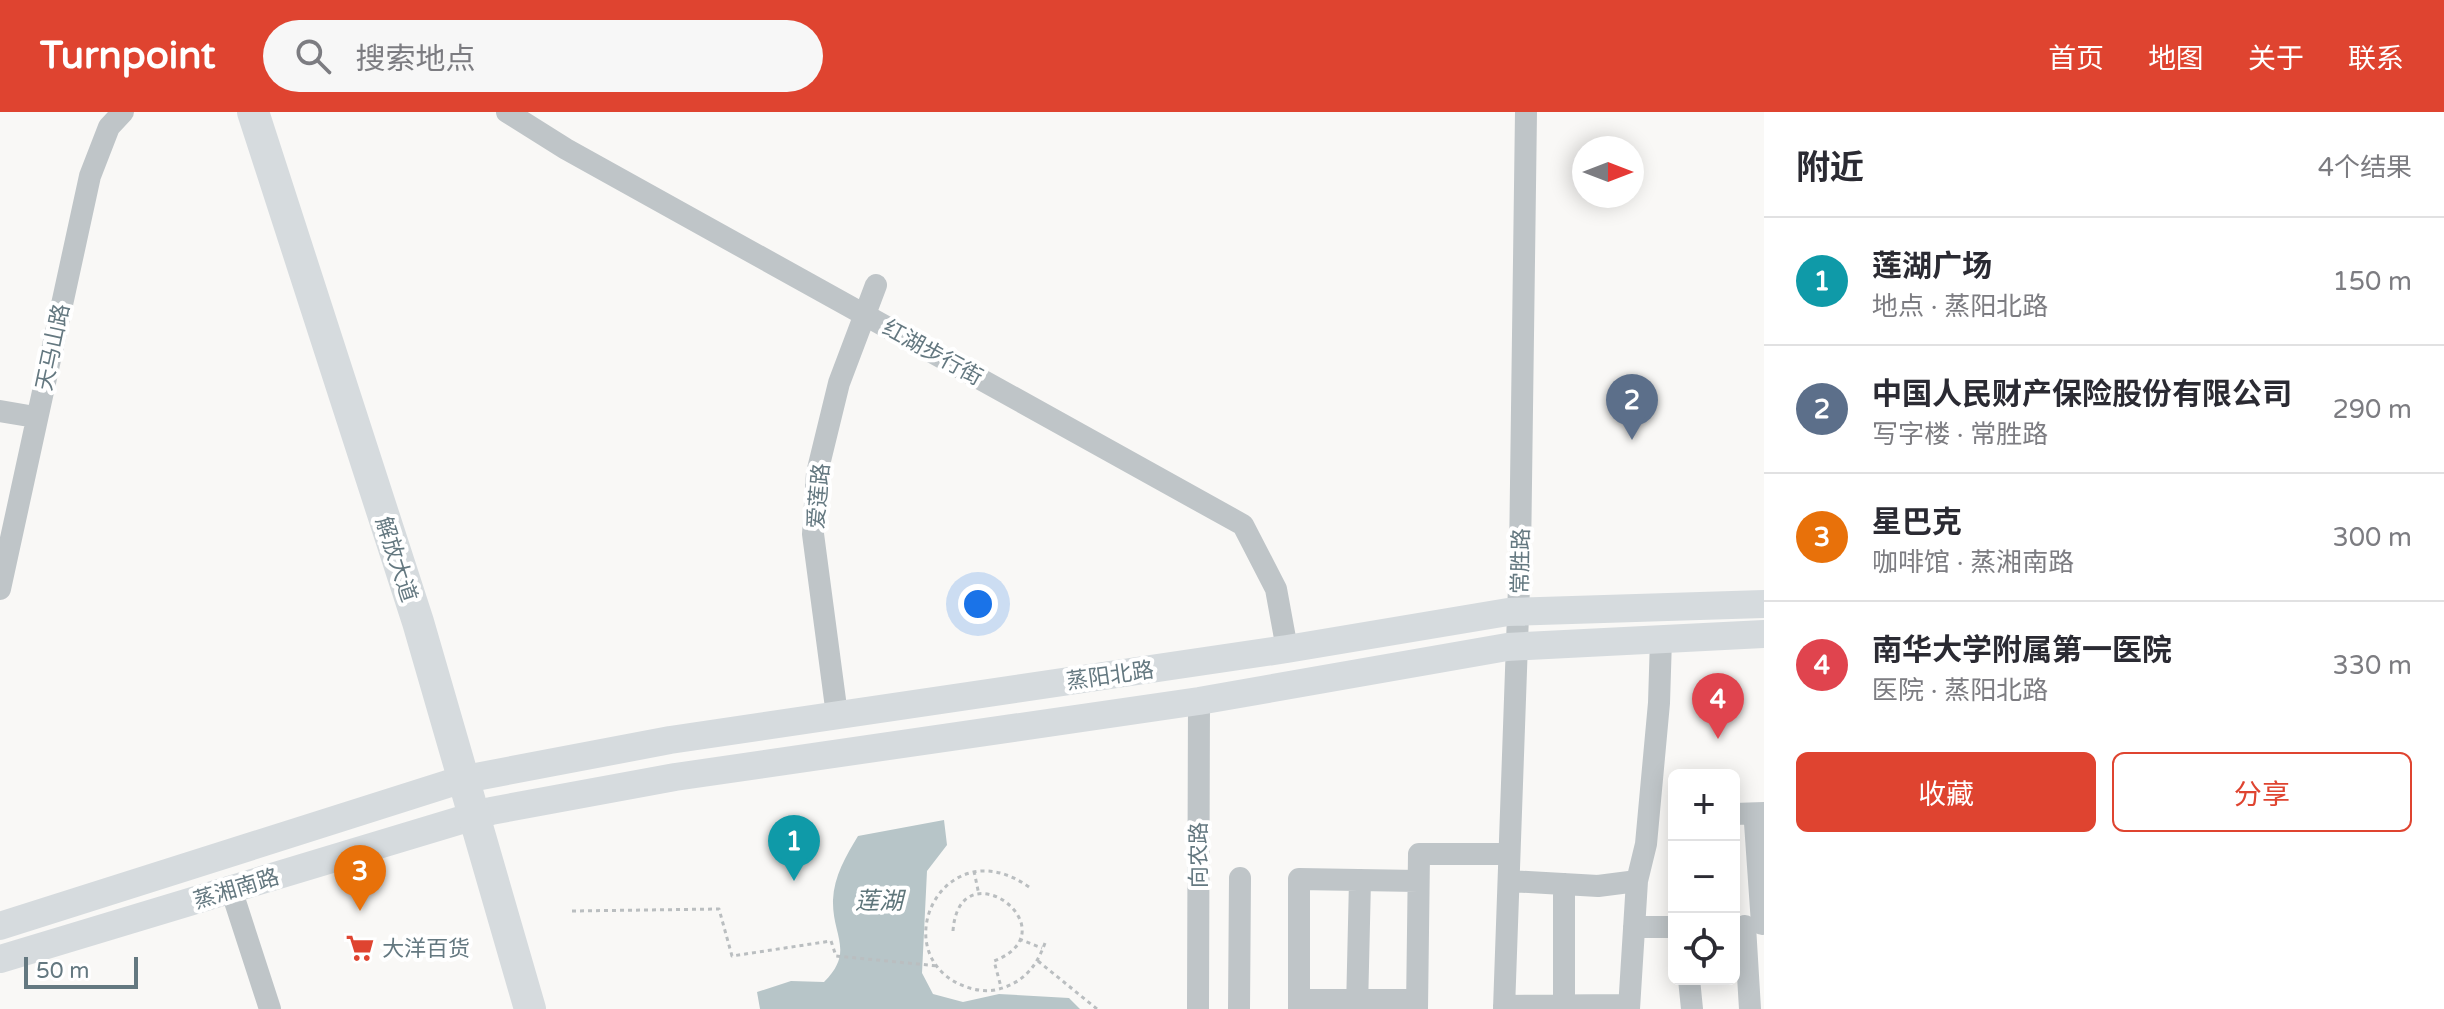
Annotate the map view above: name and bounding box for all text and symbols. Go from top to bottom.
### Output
search box [263,20,823,92]
text: Turnpoint [40,33,215,79]
icon: search [291,34,335,78]
text: 搜索地点 [355,41,475,78]
text: 首页 [2048,42,2104,76]
text: 地图 [2148,42,2204,76]
text: 关于 [2248,42,2304,76]
text: 联系 [2348,42,2404,76]
north arrow [1572,136,1644,208]
text: 附近 [1796,148,1864,189]
text: 4个结果 [2318,152,2412,183]
text: 莲湖广场 [1872,248,1992,285]
text: 1 [1814,266,1830,297]
text: 150 m [2332,266,2412,297]
text: 地点 · 蒸阳北路 [1872,291,2048,322]
street label: 天马山路 [31,301,75,393]
street label: 红湖步行街 [878,315,987,391]
pin: 2 [1606,374,1658,440]
text: 中国人民财产保险股份有限公司 [1872,376,2292,413]
text: 2 [1814,394,1830,425]
text: 290 m [2332,394,2412,425]
text: 写字楼 · 常胜路 [1872,419,2048,450]
street label: 爱莲路 [803,462,835,530]
text: 星巴克 [1872,504,1962,541]
street label: 解放大道 [370,513,422,605]
text: 3 [1814,522,1830,553]
text: 300 m [2332,522,2412,553]
street label: 常胜路 [1507,528,1535,594]
text: 咖啡馆 · 蒸湘南路 [1872,547,2074,578]
your location [958,584,998,624]
text: 南华大学附属第一医院 [1872,632,2172,669]
text: 4 [1814,650,1830,681]
text: 330 m [2332,650,2412,681]
street label: 蒸阳北路 [1065,657,1156,695]
pin: 4 [1692,673,1744,739]
text: 医院 · 蒸阳北路 [1872,675,2048,706]
button: 收藏 [1796,752,2096,832]
button: 分享 [2112,752,2412,832]
map controls [1668,769,1740,985]
button: + [1668,769,1740,841]
pin: 1 [768,815,820,881]
street label: 向农路 [1186,822,1212,888]
button: − [1668,841,1740,913]
pin: 3 [334,845,386,911]
street label: 蒸湘南路 [190,864,282,914]
water label: 莲湖 [855,887,907,916]
button: locate [1668,913,1740,985]
supermarket icon: 大洋百货 [345,933,375,963]
place label: 大洋百货 [382,936,470,962]
scale bar [24,953,138,989]
text: 50 m [36,958,90,984]

